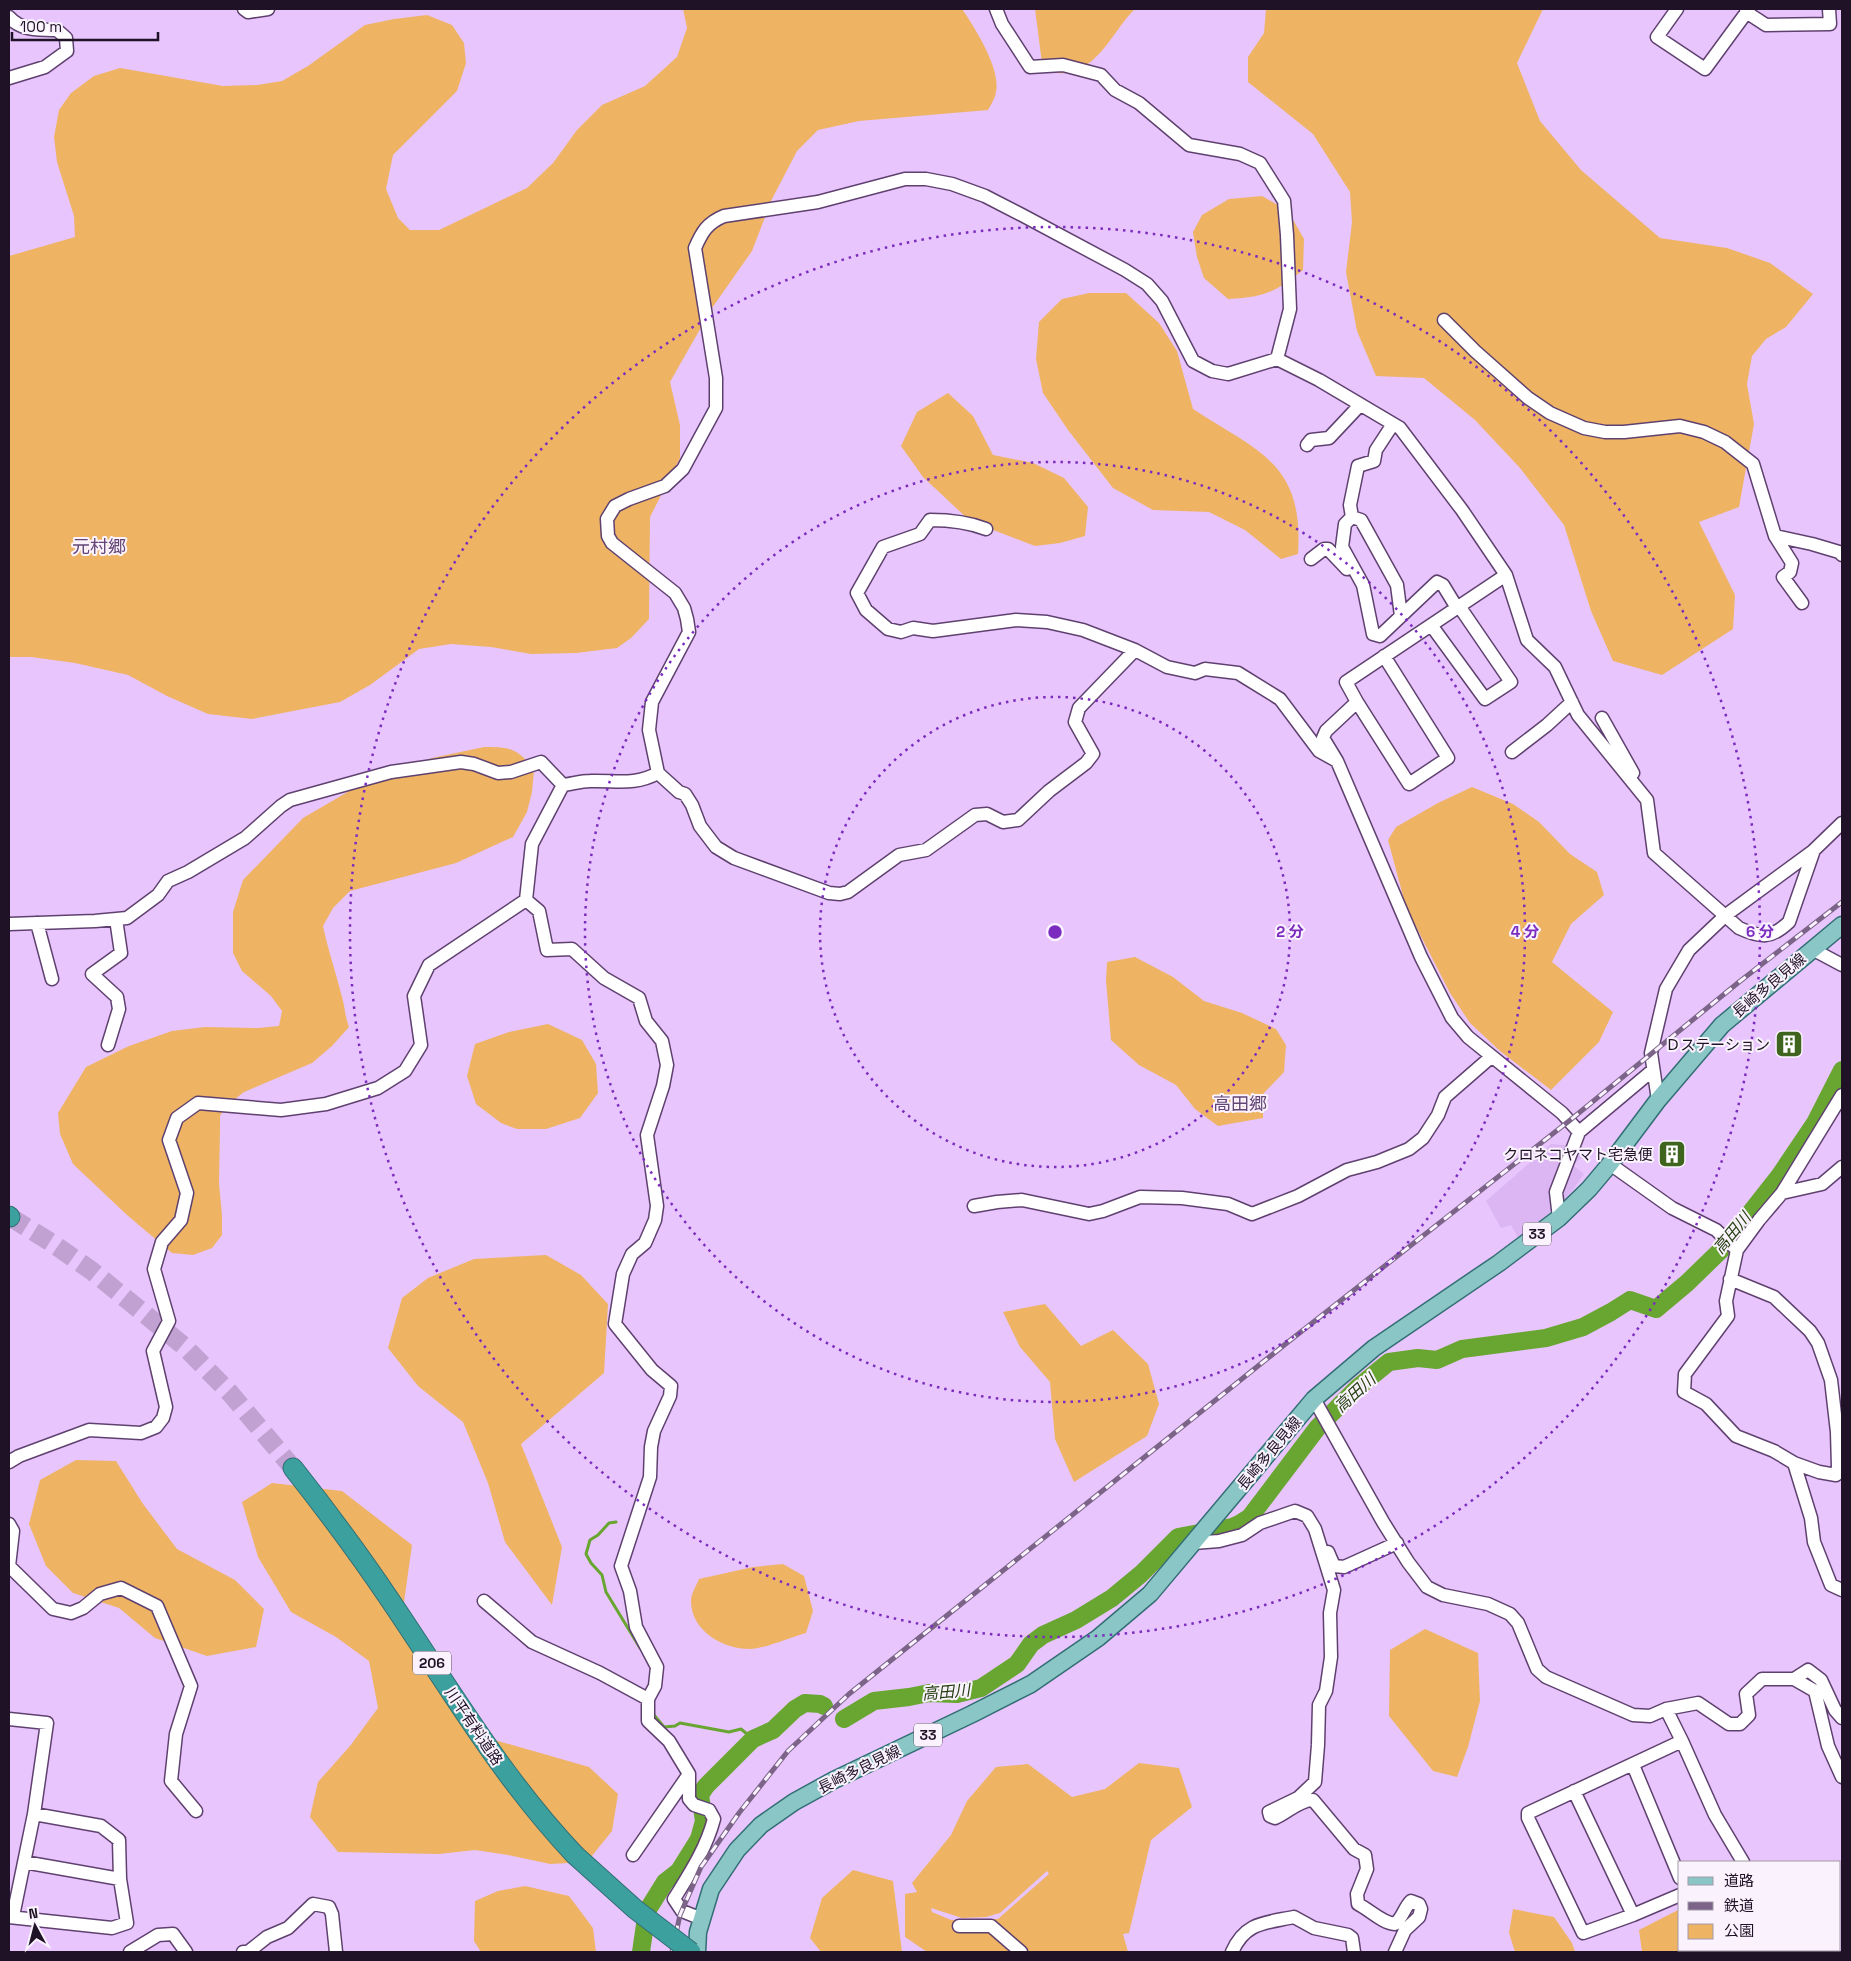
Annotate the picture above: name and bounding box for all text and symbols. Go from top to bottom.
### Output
scale bar [12,10,159,42]
text: 100 m [20,17,62,36]
district label: 元村郷 [72,535,126,558]
text: 2 分 [1276,922,1304,941]
text: 4 分 [1511,922,1539,941]
text: 6 分 [1746,922,1774,941]
centre of rings [1046,923,1064,941]
street label: 長崎多良見線 [1728,949,1810,1021]
building icon: Ｄステーション [1774,1029,1804,1059]
place label: Ｄステーション [1665,1035,1770,1054]
district label: 高田郷 [1213,1092,1267,1115]
building icon: クロネコヤマト宅急便 [1657,1139,1687,1169]
place label: クロネコヤマト宅急便 [1503,1145,1653,1164]
water label: 高田川 [1709,1206,1757,1258]
road number: 33 [1523,1222,1551,1246]
water label: 高田川 [1330,1368,1381,1417]
street label: 長崎多良見線 [1233,1412,1305,1494]
road number: 206 [413,1652,451,1675]
water label: 高田川 [921,1679,973,1705]
street label: 川平有料道路 [441,1683,507,1769]
road number: 33 [914,1724,942,1746]
street label: 長崎多良見線 [814,1741,904,1797]
legend [1678,1861,1841,1951]
text: 道路 [1724,1871,1754,1890]
text: 鉄道 [1724,1896,1754,1915]
north arrow [10,1901,60,1951]
text: N [28,1904,39,1923]
text: 公園 [1724,1921,1754,1940]

